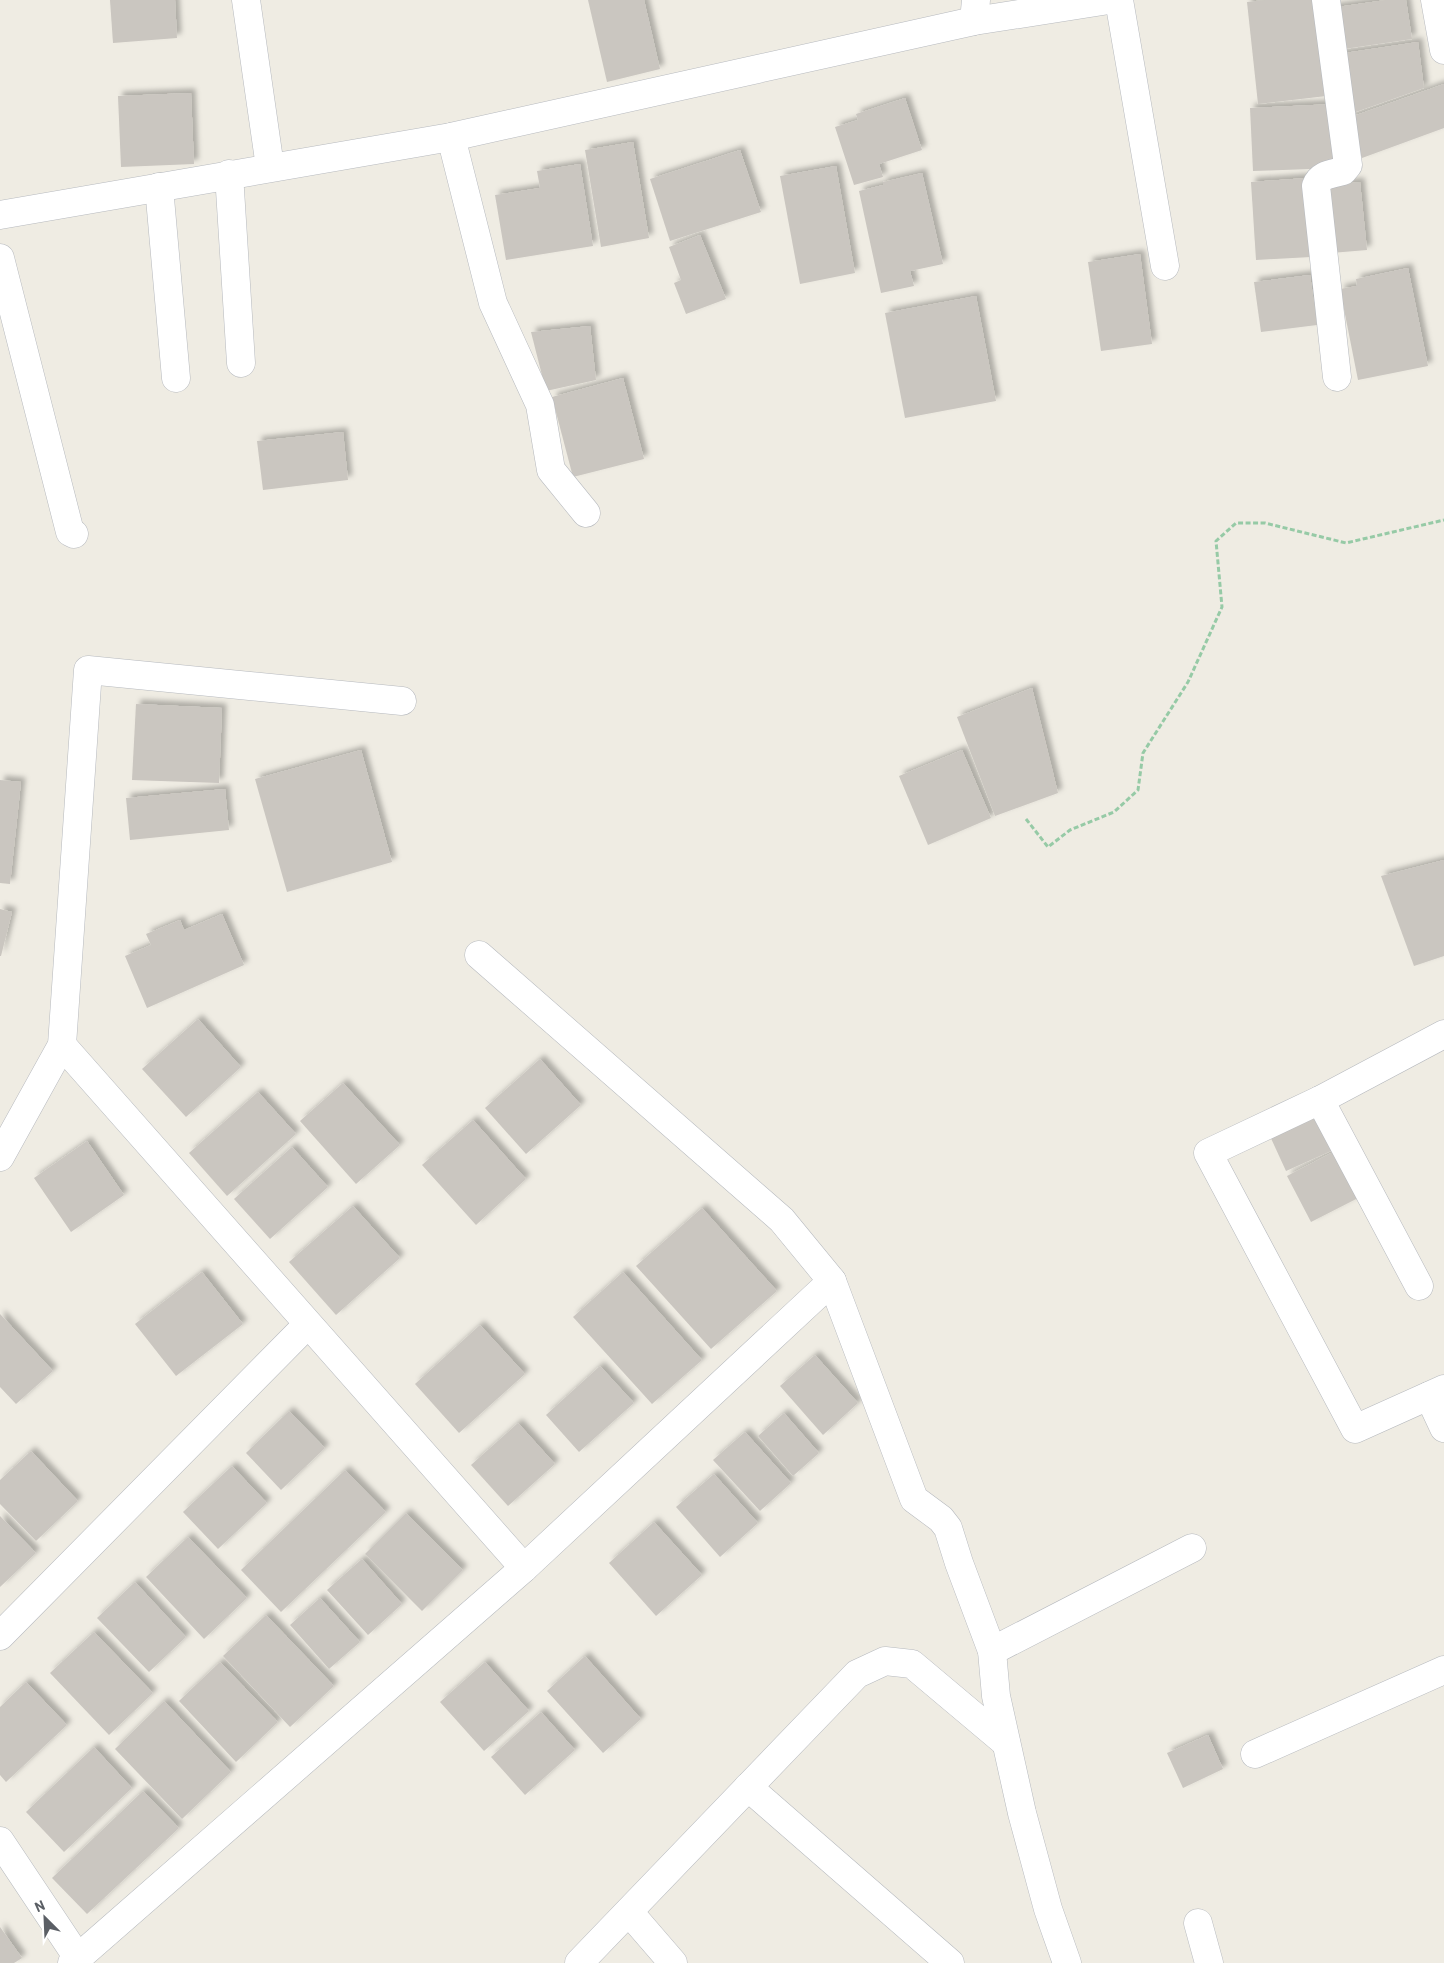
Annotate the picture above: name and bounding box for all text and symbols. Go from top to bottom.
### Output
north arrow [20,1893,70,1943]
text: N [32,1896,47,1915]

